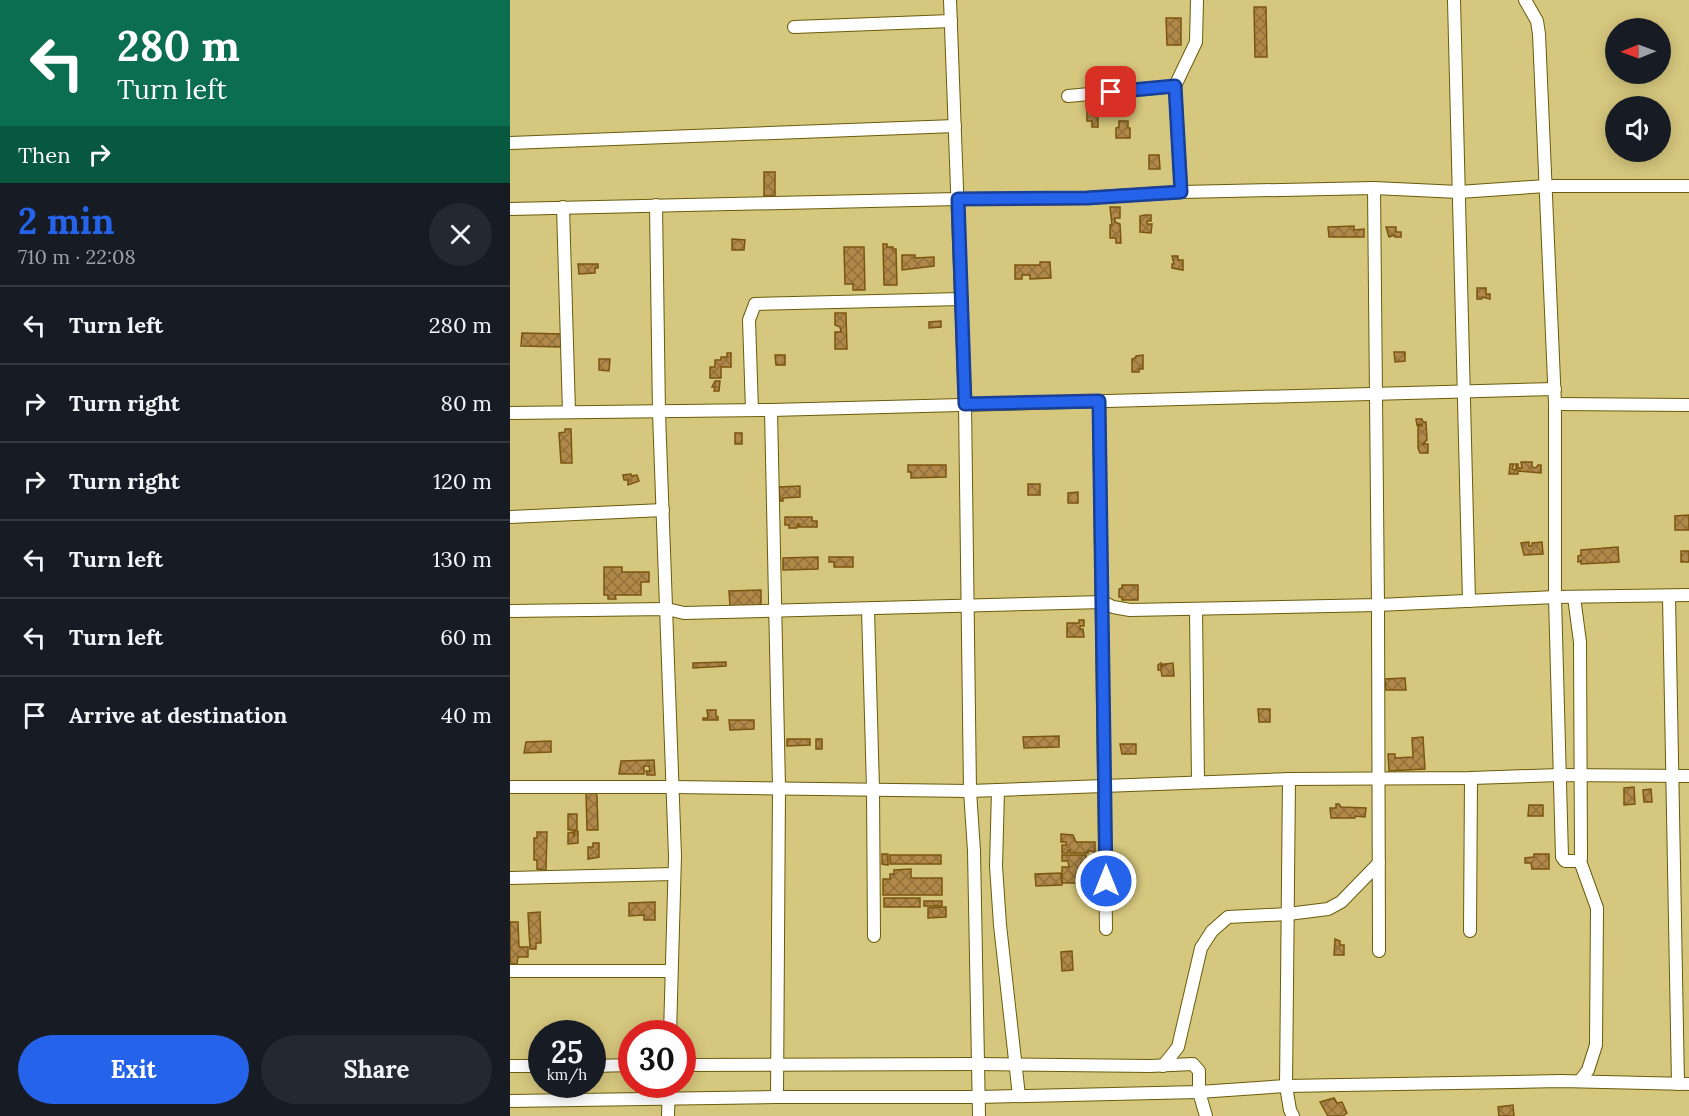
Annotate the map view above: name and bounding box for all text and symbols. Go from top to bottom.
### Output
north arrow [1605,18,1671,84]
map controls [1605,18,1671,162]
text: 280 m [117,19,240,73]
icon: left [18,24,96,102]
pin [1085,66,1136,117]
text: Turn left [117,72,227,106]
icon: arrive [1094,75,1127,108]
button: sound [1605,96,1671,162]
icon: right [83,138,116,171]
text: Then [18,141,71,169]
text: 2 min [18,198,115,244]
button: close [429,203,492,266]
text: 710 m · 22:08 [18,244,136,269]
icon: left [18,309,51,342]
text: Turn left [69,311,163,339]
text: 280 m [429,311,492,339]
icon: right [18,387,51,420]
text: Turn right [69,389,180,417]
text: 80 m [441,389,492,417]
icon: right [18,465,51,498]
text: Turn right [69,467,180,495]
text: 120 m [433,467,492,495]
icon: left [18,543,51,576]
text: Turn left [69,545,163,573]
text: 130 m [433,545,492,573]
icon: left [18,621,51,654]
text: Turn left [69,623,163,651]
text: 60 m [440,623,492,651]
icon: arrive [18,699,51,732]
text: Arrive at destination [69,701,287,729]
text: 40 m [441,701,492,729]
position arrow [1074,849,1138,913]
speed limit sign: 30 [618,1020,696,1098]
text: 25 [551,1033,583,1071]
button: Exit [18,1035,249,1104]
button: Share [261,1035,492,1104]
text: km/h [547,1065,587,1084]

